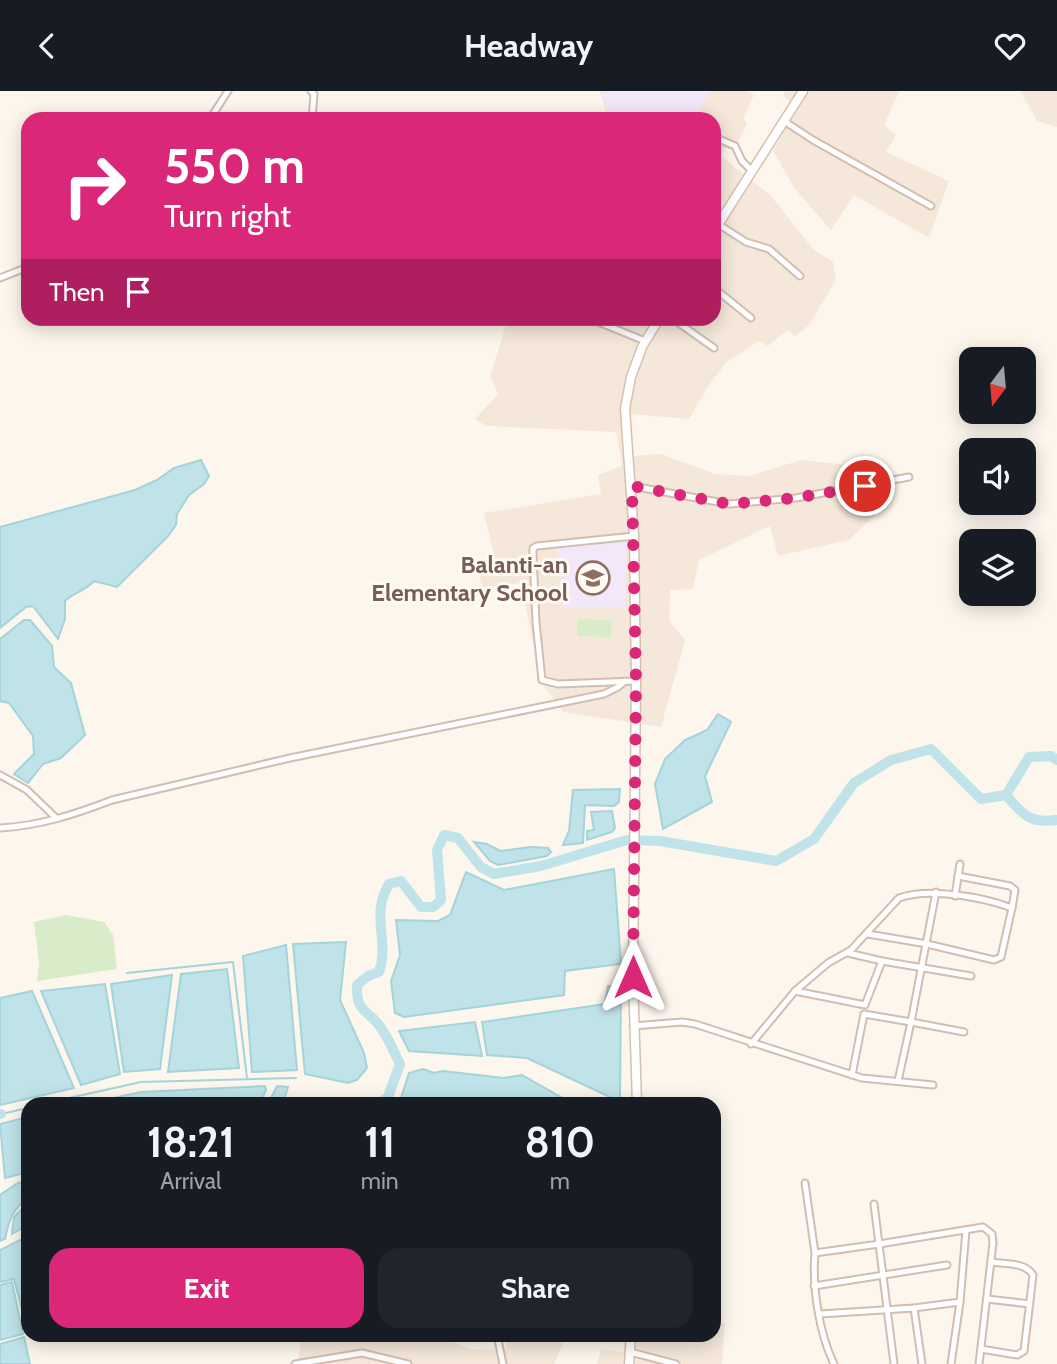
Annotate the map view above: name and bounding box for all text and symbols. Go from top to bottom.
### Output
text: Headway [464,26,593,65]
icon: back [28,27,66,65]
icon: heart [991,27,1029,65]
text: 550 m [164,136,305,195]
icon: right [49,140,140,231]
text: Turn right [164,196,291,235]
icon: arrive [119,273,157,311]
text: Then [49,276,105,308]
north arrow [959,347,1036,423]
map controls [959,347,1036,606]
button: sound [959,438,1036,515]
pin [835,456,895,516]
icon: arrive [846,467,884,505]
button: layers [959,529,1036,606]
place label: Balanti-an Elementary School [371,550,568,607]
school or university icon: Balanti-an Elementary School [574,559,612,597]
position arrow [596,940,670,1014]
text: 18:21 [147,1116,235,1168]
text: 11 [364,1116,395,1168]
text: 810 [525,1116,595,1168]
text: Arrival [160,1167,221,1195]
text: min [361,1167,399,1195]
text: m [550,1167,570,1195]
button: Exit [49,1248,364,1328]
button: Share [378,1248,693,1328]

